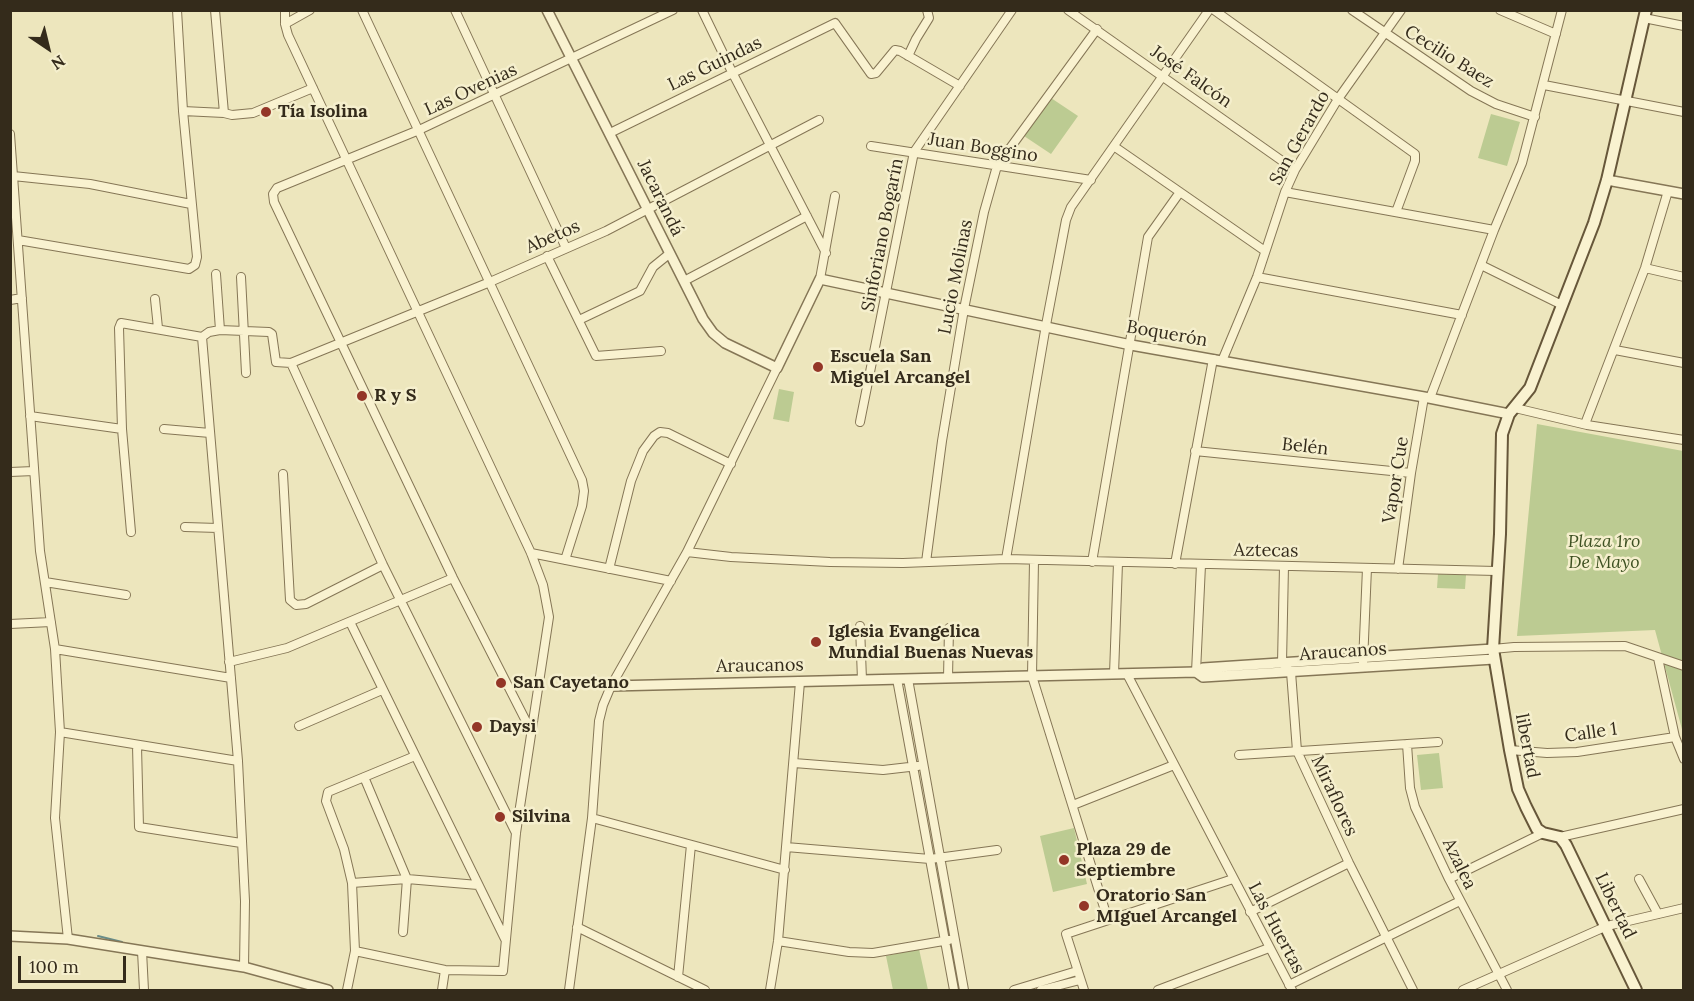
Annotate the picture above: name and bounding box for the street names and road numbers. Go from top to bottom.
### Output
street label: Cecilio Baez [1400,21,1498,93]
street label: Las Guindas [664,32,766,96]
street label: José Falcón [1146,41,1236,113]
street label: Las Ovenias [421,59,521,121]
street label: San Gerardo [1265,87,1335,189]
street label: Juan Boggino [926,129,1040,167]
street label: Jacarandá [632,156,688,240]
street label: Sinforiano Bogarín [858,157,908,313]
street label: Abetos [522,216,584,258]
street label: Lucio Molinas [934,218,978,336]
street label: Boquerón [1125,316,1209,352]
street label: Belén [1281,434,1329,460]
street label: Vapor Cue [1378,435,1414,525]
street label: Aztecas [1233,540,1299,562]
street label: Araucanos [1299,638,1387,666]
street label: Araucanos [716,654,804,678]
street label: libertad [1510,712,1544,780]
street label: Calle 1 [1563,719,1619,747]
street label: Miraflores [1306,752,1362,840]
street label: Azalea [1437,835,1481,893]
street label: Libertad [1590,870,1640,942]
street label: Las Huertas [1243,879,1309,977]

